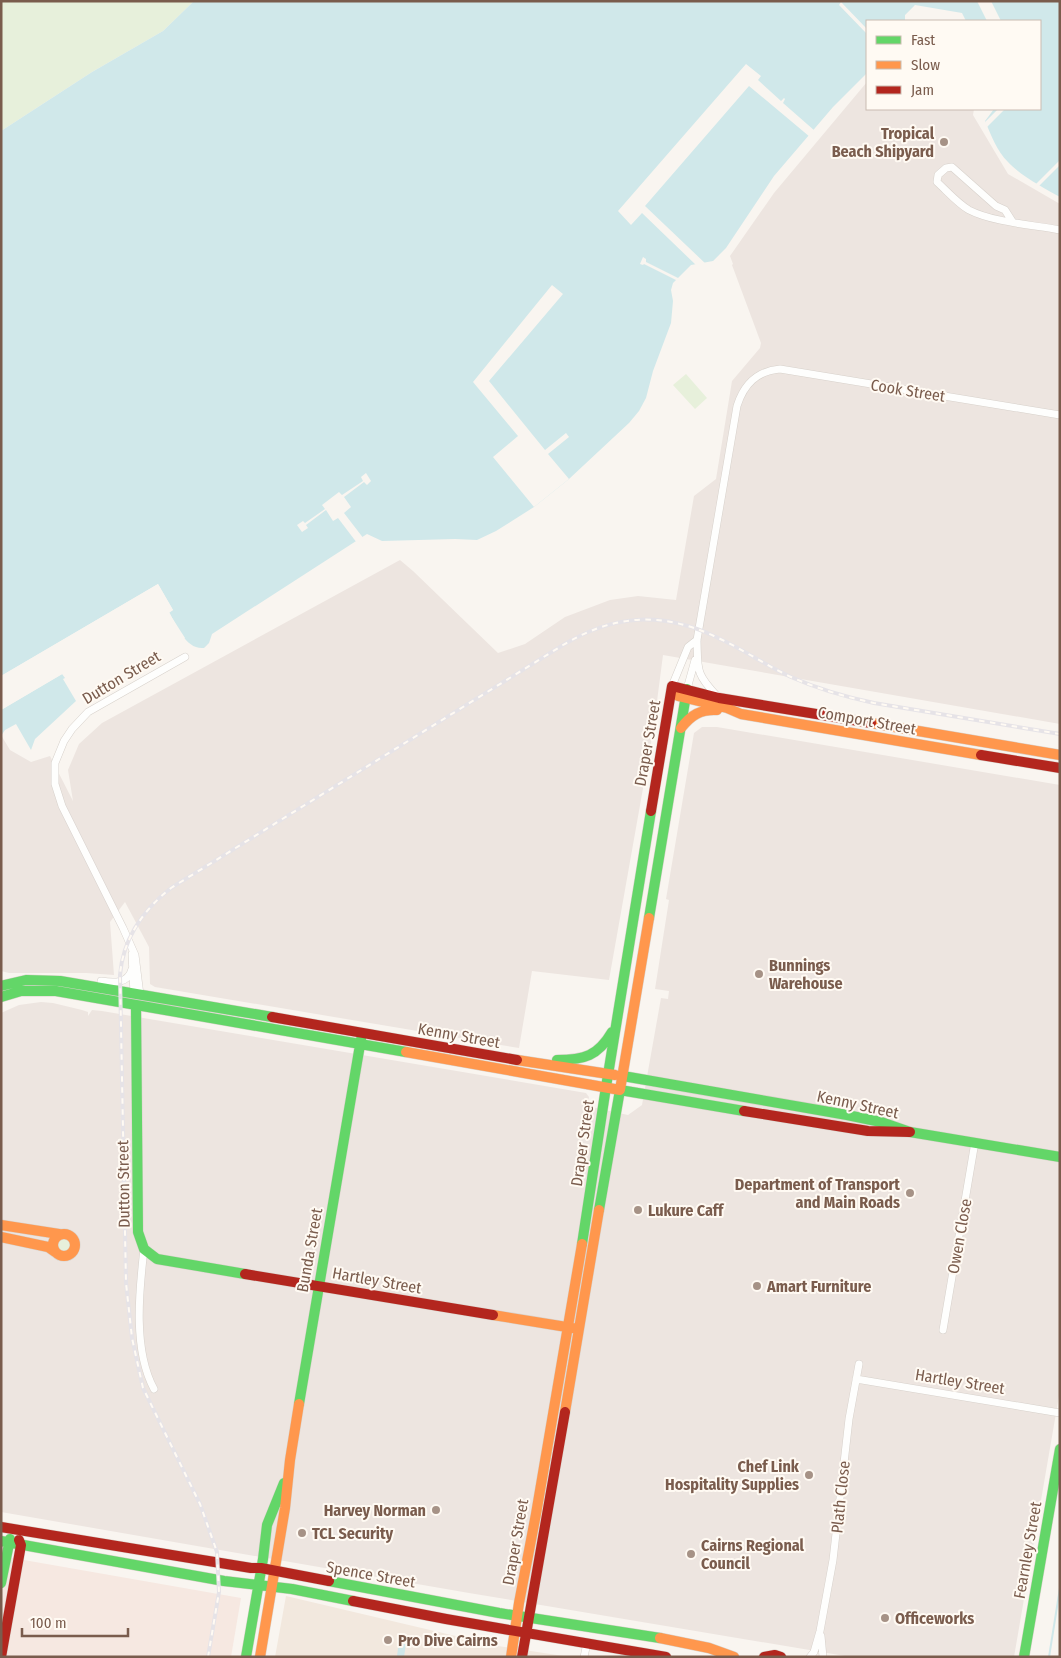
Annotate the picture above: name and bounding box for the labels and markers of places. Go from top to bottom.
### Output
place label: Tropical Beach Shipyard [832,124,935,161]
marker: Tropical Beach Shipyard [938,136,950,148]
place label: Bunnings Warehouse [769,956,843,993]
marker: Bunnings Warehouse [753,968,765,980]
place label: Department of Transport and Main Roads [735,1175,900,1212]
marker: Department of Transport and Main Roads [904,1187,916,1199]
place label: Lukure Caff [648,1201,725,1220]
marker: Lukure Caff [632,1204,644,1216]
place label: Amart Furniture [766,1277,871,1296]
marker: Amart Furniture [751,1280,763,1292]
place label: Chef Link Hospitality Supplies [665,1457,800,1494]
marker: Chef Link Hospitality Supplies [803,1469,815,1481]
place label: Harvey Norman [324,1501,426,1520]
marker: Harvey Norman [430,1504,442,1516]
place label: TCL Security [312,1524,394,1543]
marker: TCL Security [296,1527,308,1539]
place label: Cairns Regional Council [701,1536,805,1573]
marker: Cairns Regional Council [685,1548,697,1560]
place label: Officeworks [895,1609,974,1628]
marker: Officeworks [879,1612,891,1624]
place label: Pro Dive Cairns [398,1631,498,1650]
marker: Pro Dive Cairns [382,1634,394,1646]

